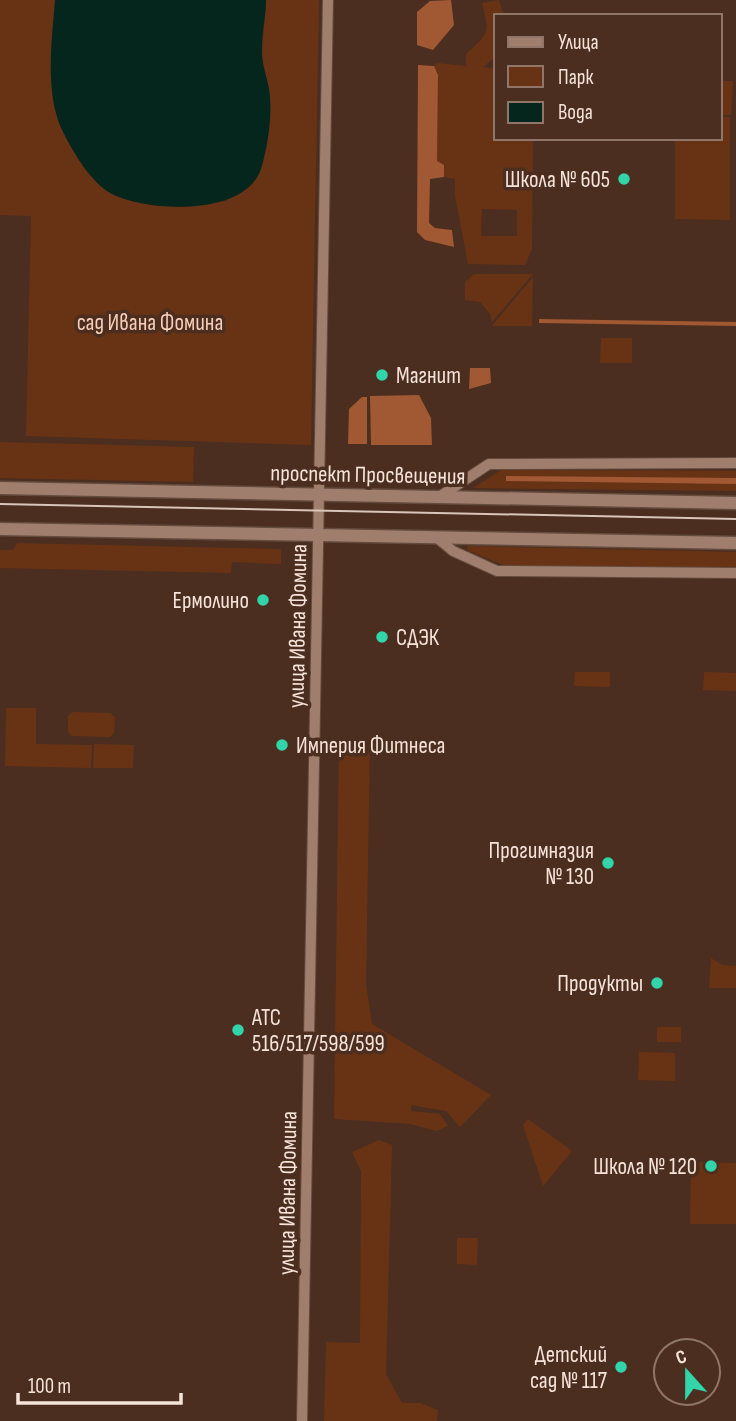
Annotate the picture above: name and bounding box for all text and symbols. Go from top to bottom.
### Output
legend [494,14,722,140]
text: Улица [558,30,599,55]
text: Парк [558,65,593,90]
text: Вода [558,100,593,125]
place label: Школа № 605 [505,166,610,194]
marker: Школа № 605 [616,171,632,187]
park label: сад Ивана Фомина [77,309,223,337]
place label: Магнит [396,362,461,390]
marker: Магнит [374,367,390,383]
street label: проспект Просвещения [270,459,466,491]
street label: улица Ивана Фомина [283,544,313,708]
place label: Ермолино [173,587,249,615]
marker: Ермолино [255,592,271,608]
place label: СДЭК [396,624,440,652]
marker: СДЭК [374,629,390,645]
place label: Империя Фитнеса [296,732,445,760]
marker: Империя Фитнеса [274,737,290,753]
place label: Прогимназия № 130 [489,837,594,891]
marker: Прогимназия № 130 [600,855,616,871]
place label: Продукты [557,970,643,998]
marker: Продукты [649,975,665,991]
place label: АТС 516/517/598/599 [251,1004,385,1058]
marker: АТС 516/517/598/599 [230,1022,246,1038]
street label: улица Ивана Фомина [273,1111,303,1275]
place label: Школа № 120 [593,1153,697,1181]
marker: Школа № 120 [703,1158,719,1174]
north arrow [652,1337,722,1407]
place label: Детский сад № 117 [530,1341,607,1395]
text: С [673,1345,690,1370]
marker: Детский сад № 117 [613,1359,629,1375]
scale bar [18,1362,180,1406]
text: 100 m [28,1374,71,1399]

